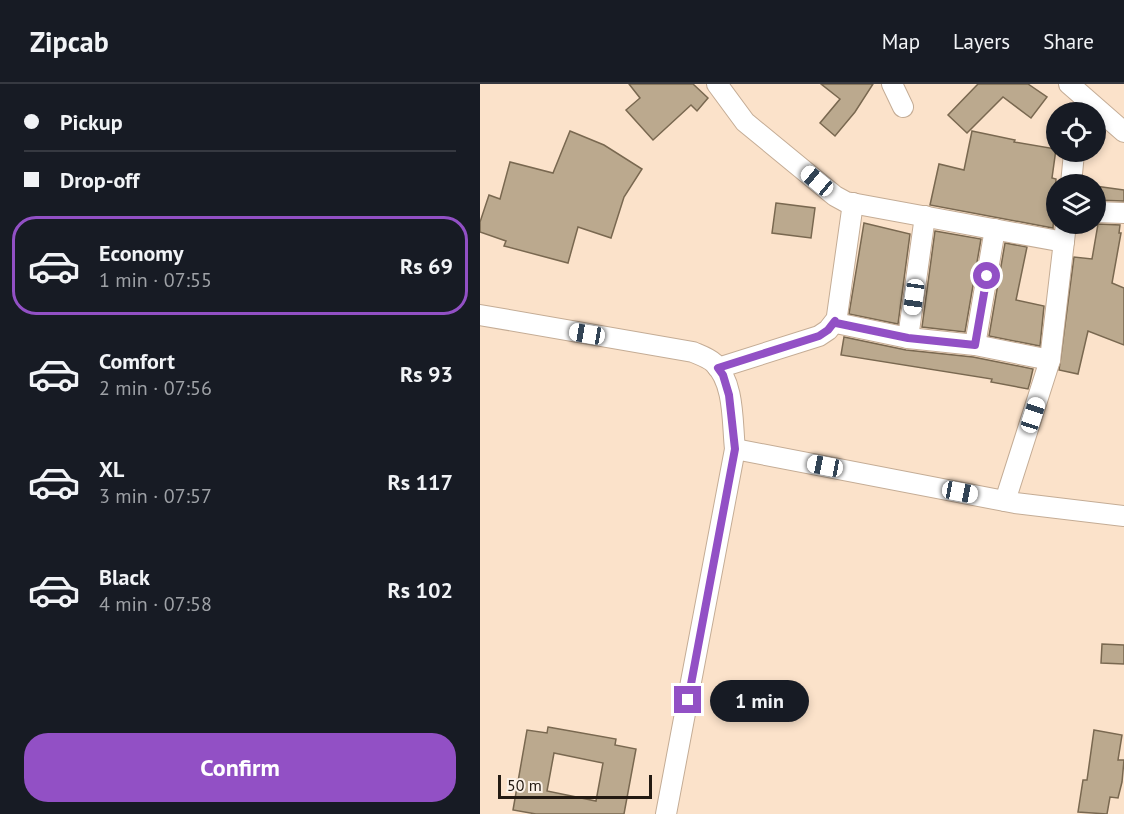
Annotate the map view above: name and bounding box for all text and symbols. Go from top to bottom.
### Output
text: Zipcab [30,23,109,60]
text: Map [882,28,920,55]
text: Layers [953,28,1010,55]
text: Share [1043,28,1094,55]
map controls [1046,102,1106,234]
button: locate [1046,102,1106,162]
text: Pickup [60,108,123,136]
car [797,163,837,199]
text: Drop-off [60,166,139,194]
button: layers [1046,174,1106,234]
icon: car [27,239,81,293]
text: Economy [99,239,183,267]
text: Rs 69 [400,252,453,280]
route start [973,262,1000,289]
text: 1 min · 07:55 [99,267,212,293]
car [903,278,925,316]
car [568,322,606,346]
icon: car [27,347,81,401]
text: Comfort [99,347,175,375]
text: Rs 93 [400,360,453,388]
text: 2 min · 07:56 [99,375,212,401]
car [1019,395,1047,435]
car [806,454,844,478]
icon: car [27,455,81,509]
text: XL [99,455,124,483]
text: Rs 117 [387,468,453,496]
car [941,480,979,504]
text: 3 min · 07:57 [99,483,212,509]
icon: car [27,563,81,617]
text: Black [99,563,150,591]
text: Rs 102 [387,576,453,604]
text: 4 min · 07:58 [99,591,212,617]
callout: 1 min [709,679,808,721]
route end [674,686,701,713]
text: 1 min [735,688,784,714]
button: Confirm [24,733,456,802]
scale bar [498,772,652,800]
text: 50 m [507,775,542,795]

